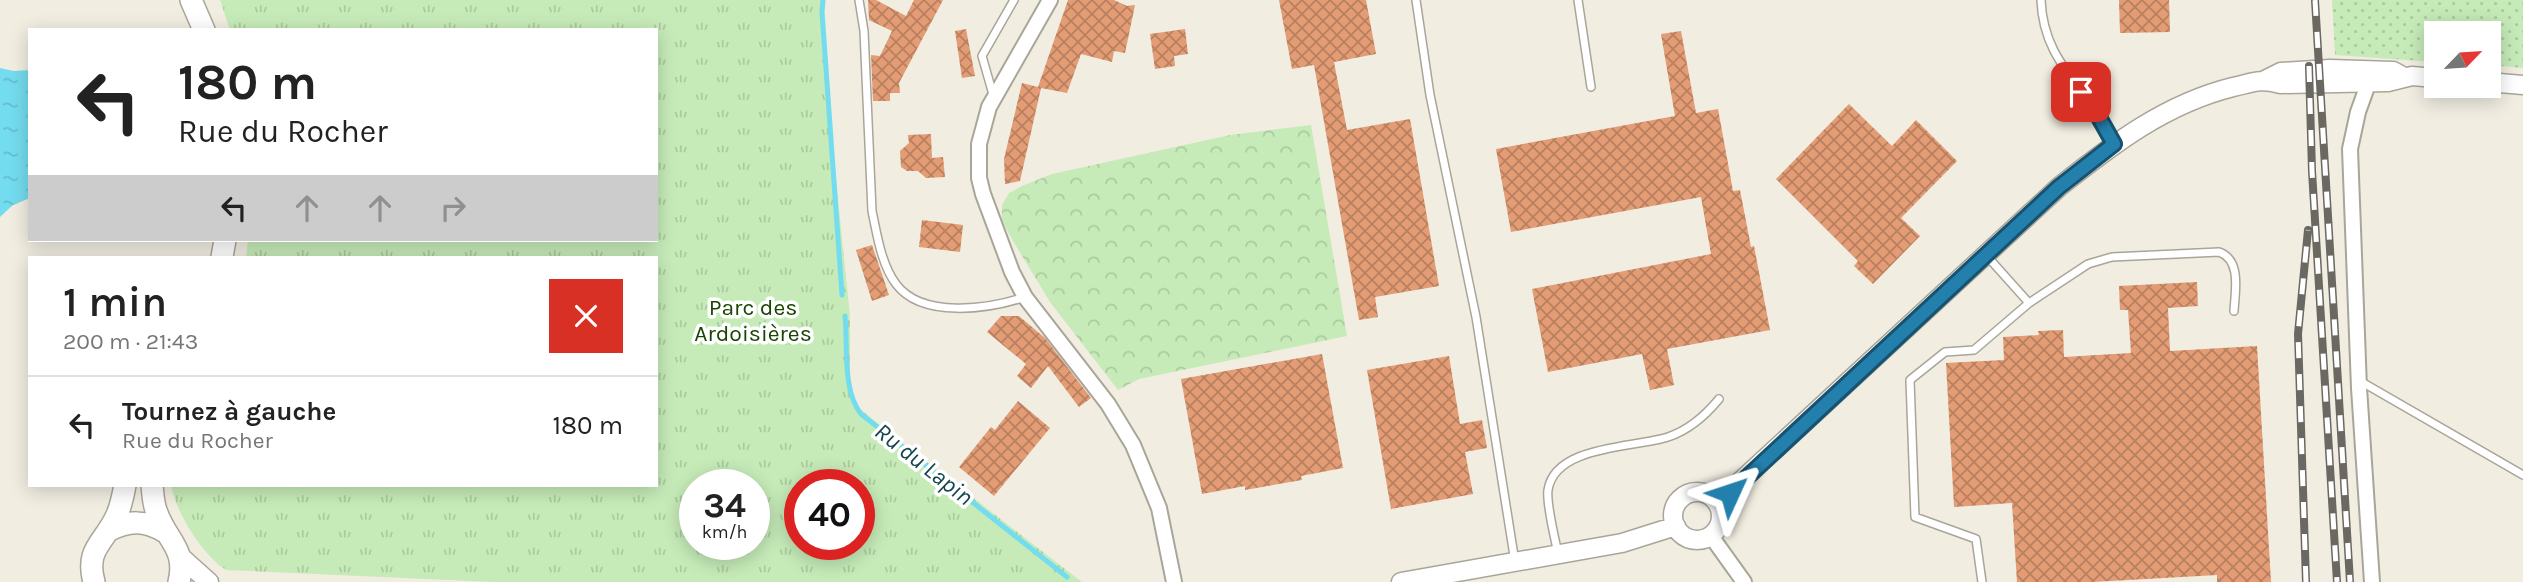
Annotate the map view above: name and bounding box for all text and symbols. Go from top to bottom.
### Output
north arrow [2424,21,2501,98]
map controls [2424,21,2501,98]
text: 180 m [178,54,317,111]
icon: left [63,56,154,147]
pin [2051,62,2111,122]
icon: arrive [2062,73,2100,111]
text: Rue du Rocher [178,113,388,150]
icon: left [215,189,253,227]
icon: ahead [288,189,326,227]
icon: ahead [361,189,399,227]
icon: right [434,189,472,227]
text: 1 min [63,277,167,327]
button: close [549,279,623,353]
park label: Parc des Ardoisières [694,294,812,347]
text: 200 m · 21:43 [63,328,198,355]
text: Tournez à gauche [122,396,336,427]
icon: left [63,406,101,444]
text: 180 m [553,410,623,441]
water label: Ru du Lapin [869,417,979,511]
text: Rue du Rocher [122,427,273,454]
position arrow [1693,456,1767,530]
speed limit sign: 40 [784,469,875,560]
text: 34 [703,485,746,526]
text: km/h [702,521,747,543]

